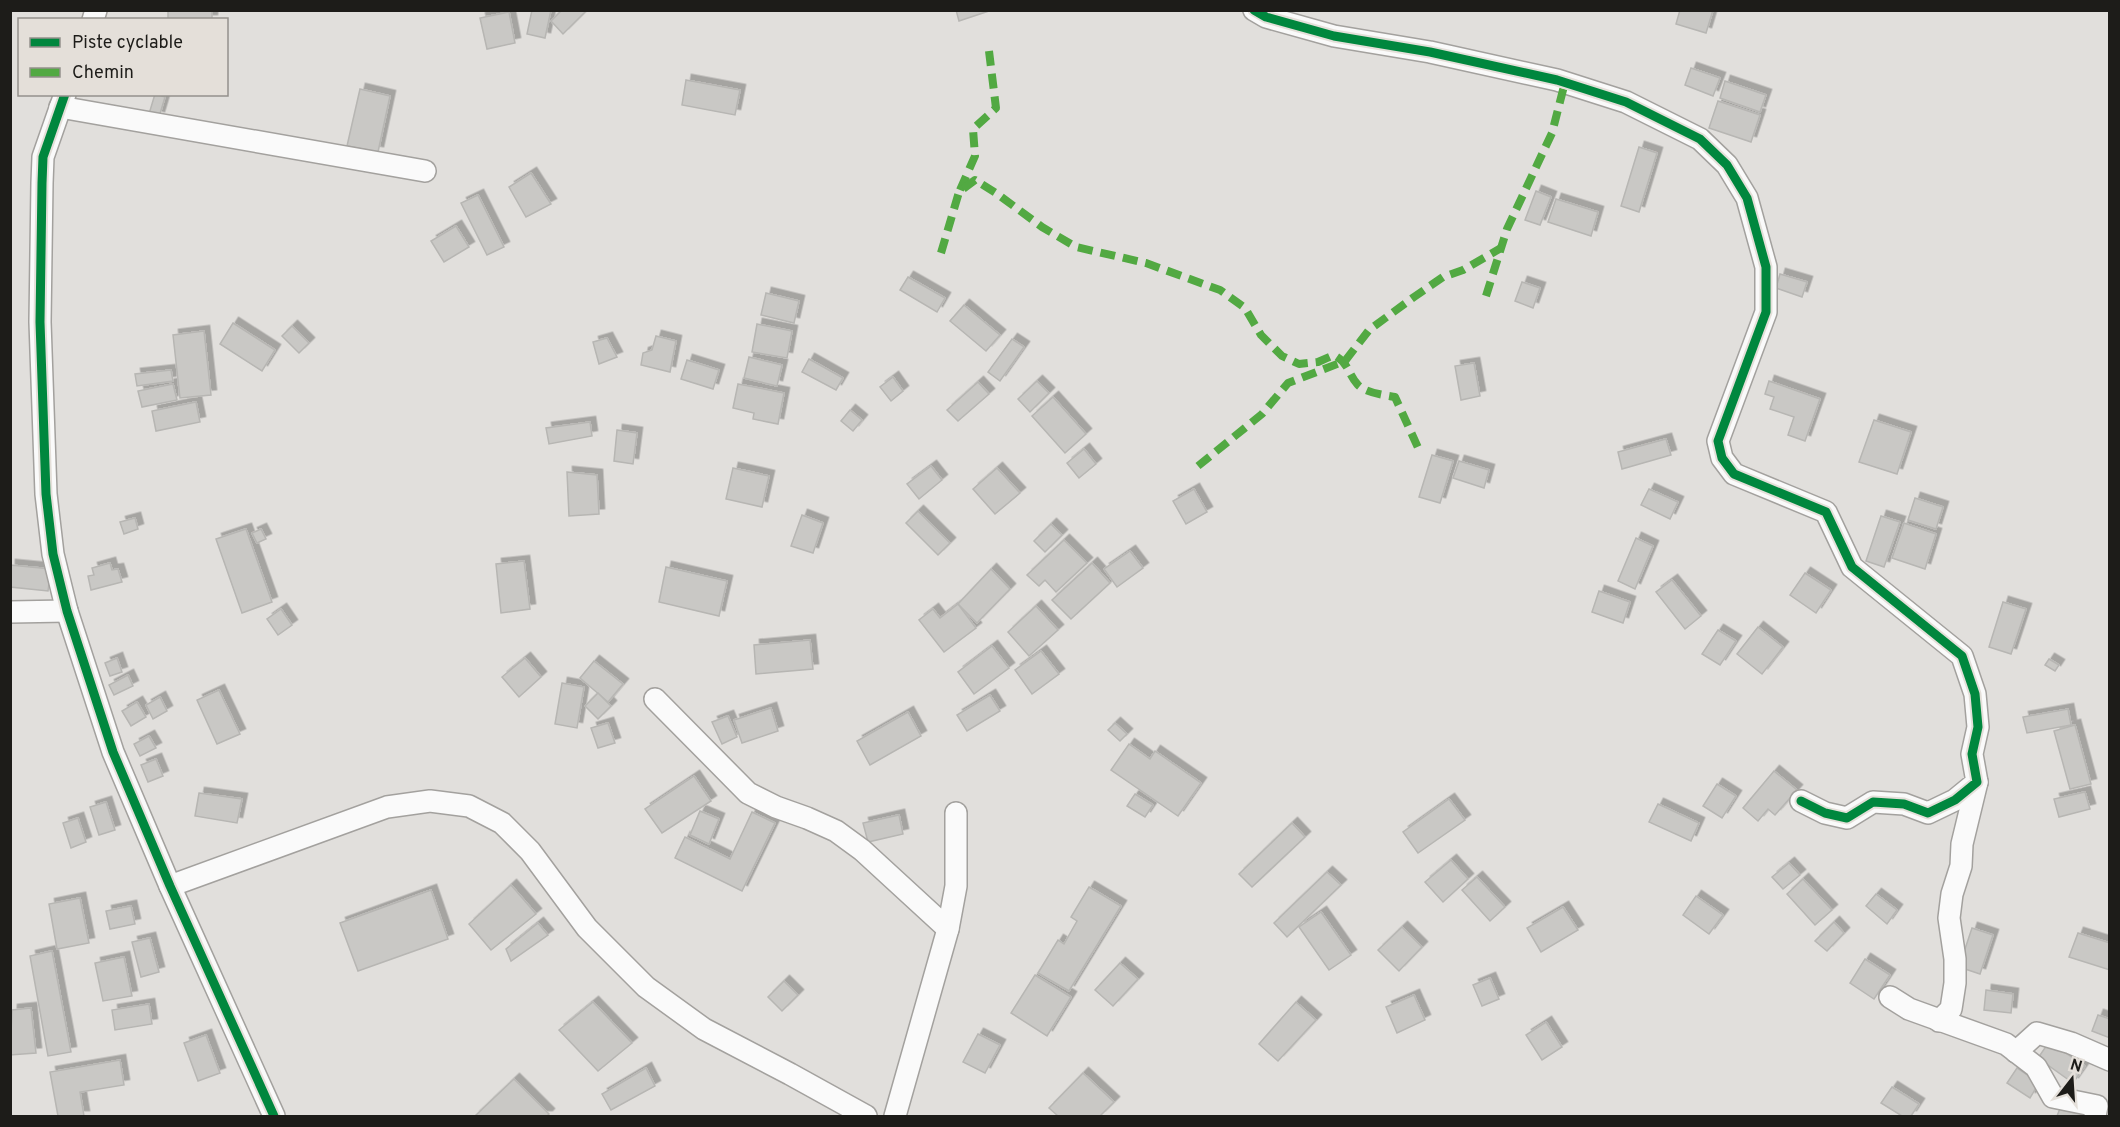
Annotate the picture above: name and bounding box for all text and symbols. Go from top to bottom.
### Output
legend [18,18,228,96]
text: Piste cyclable [72,32,183,55]
text: Chemin [72,62,134,85]
north arrow [2042,1049,2102,1109]
text: N [2067,1055,2084,1078]

